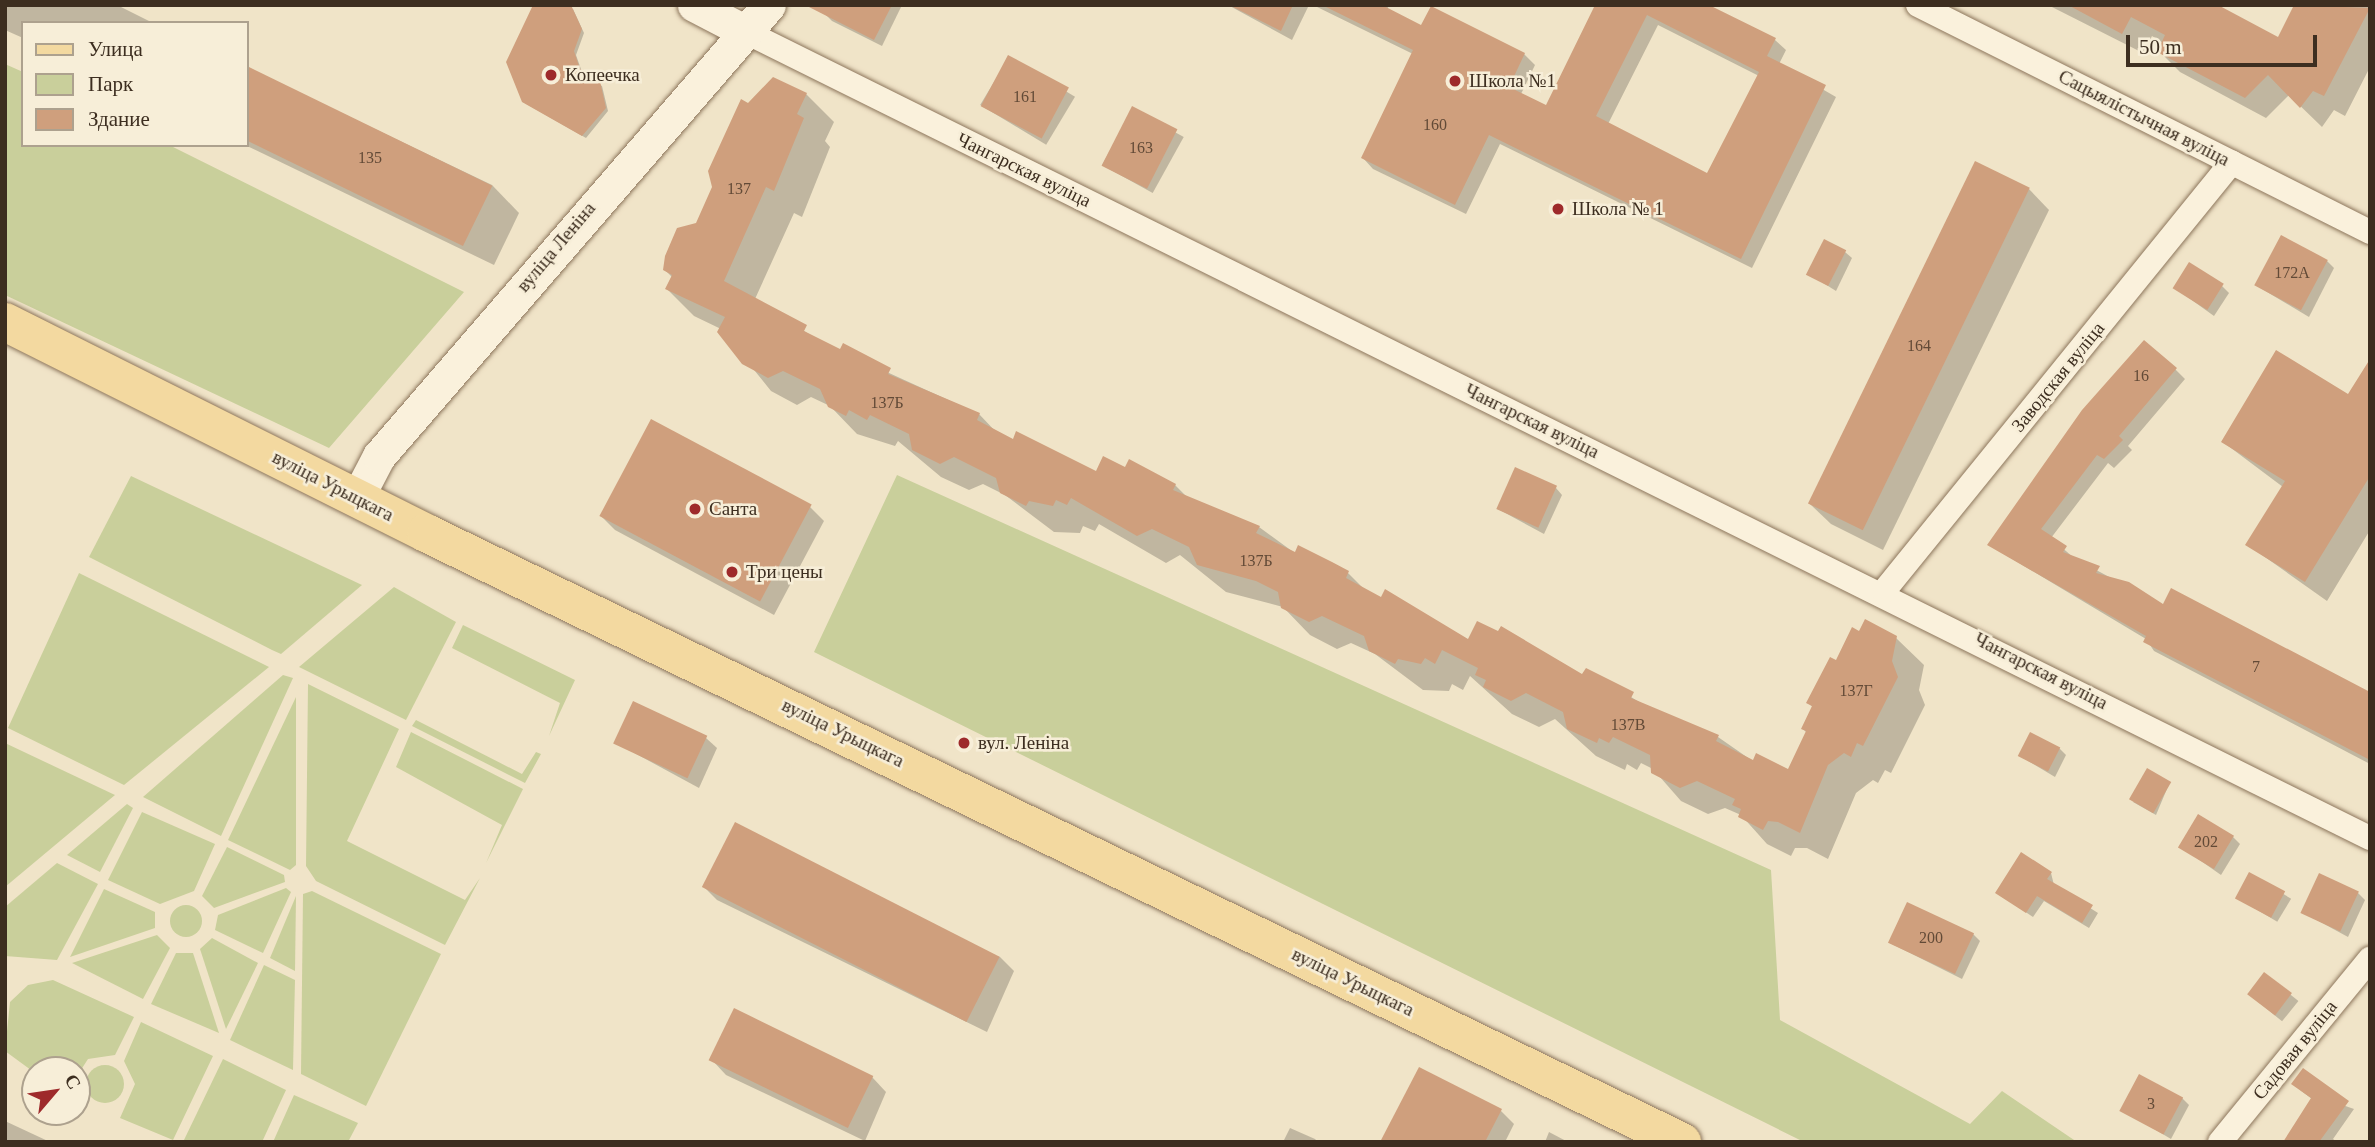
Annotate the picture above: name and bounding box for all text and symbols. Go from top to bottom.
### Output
legend [21,21,248,147]
scale bar [2130,21,2321,65]
text: 50 m [2139,35,2182,59]
text: Улица [88,37,143,61]
place label: Копеечка [565,64,640,86]
street label: Сацыялістычная вуліца [2055,65,2233,171]
marker: Копеечка [543,67,559,83]
place label: Школа №1 [1469,70,1556,92]
text: Парк [88,72,133,96]
marker: Школа №1 [1447,73,1463,89]
house number: 161 [1013,87,1037,107]
text: Здание [88,107,150,131]
house number: 160 [1423,115,1447,135]
street label: Чангарская вуліца [953,128,1095,212]
house number: 163 [1129,138,1153,158]
house number: 135 [358,148,382,168]
house number: 137 [727,179,751,199]
street label: вуліца Леніна [512,197,600,297]
place label: Школа № 1 [1572,198,1664,220]
marker: Школа № 1 [1550,201,1566,217]
house number: 172А [2274,263,2310,283]
street label: Заводская вуліца [2007,317,2109,437]
house number: 164 [1907,336,1931,356]
house number: 16 [2133,366,2149,386]
street label: Чангарская вуліца [1461,379,1603,463]
house number: 137Б [870,393,904,413]
street label: вуліца Урыцкага [269,446,397,526]
place label: Санта [709,498,757,520]
marker: Санта [687,501,703,517]
house number: 137Б [1239,551,1273,571]
place label: Три цены [746,561,823,583]
marker: Три цены [724,564,740,580]
street label: Чангарская вуліца [1971,628,2111,714]
house number: 7 [2252,657,2260,677]
house number: 137Г [1839,681,1873,701]
street label: вуліца Урыцкага [778,694,908,772]
house number: 137В [1611,715,1645,735]
place label: вул. Леніна [978,732,1069,754]
marker: вул. Леніна [956,735,972,751]
house number: 202 [2194,832,2218,852]
house number: 200 [1919,928,1943,948]
street label: вуліца Урыцкага [1288,943,1418,1021]
street label: Садовая вуліца [2248,996,2342,1104]
north arrow [21,1056,91,1126]
text: С [61,1070,86,1093]
house number: 3 [2147,1094,2155,1114]

